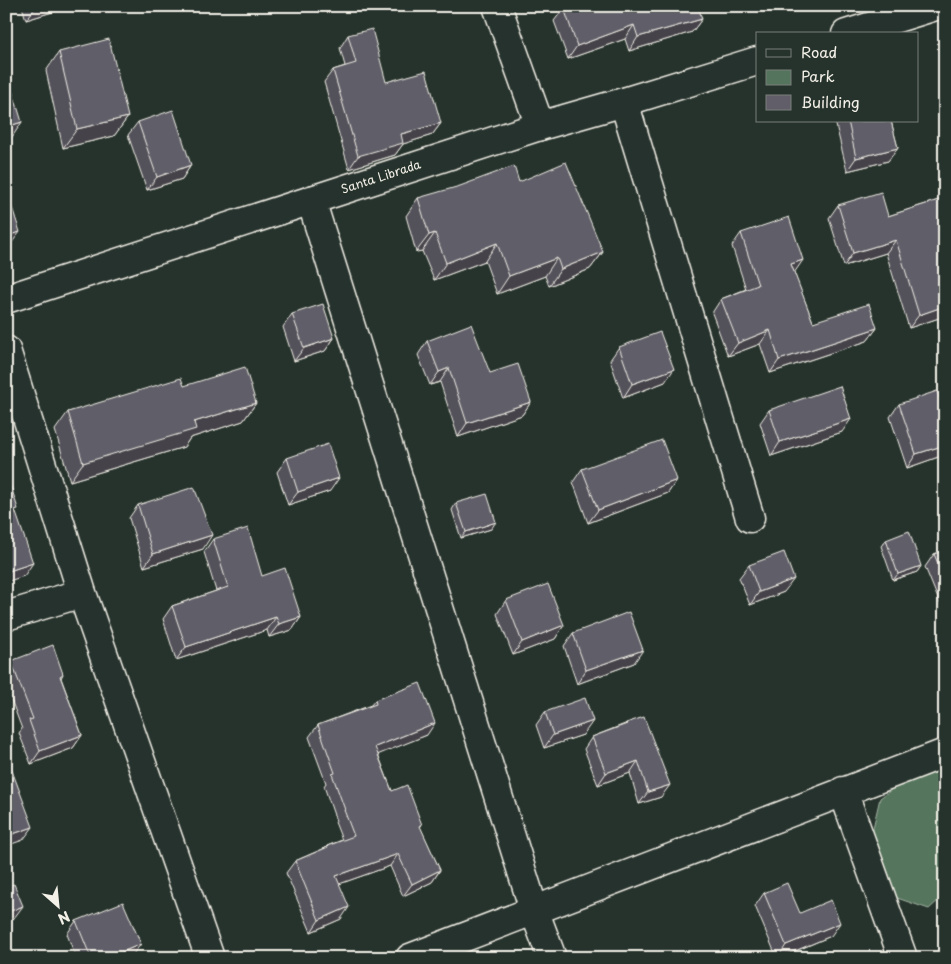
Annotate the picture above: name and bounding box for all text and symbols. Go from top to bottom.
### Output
legend [756,32,918,122]
text: Road [801,40,837,63]
text: Park [801,64,835,87]
text: Building [801,90,860,113]
street label: Santa Librada [338,155,423,197]
north arrow [32,882,82,932]
text: N [54,906,74,930]

